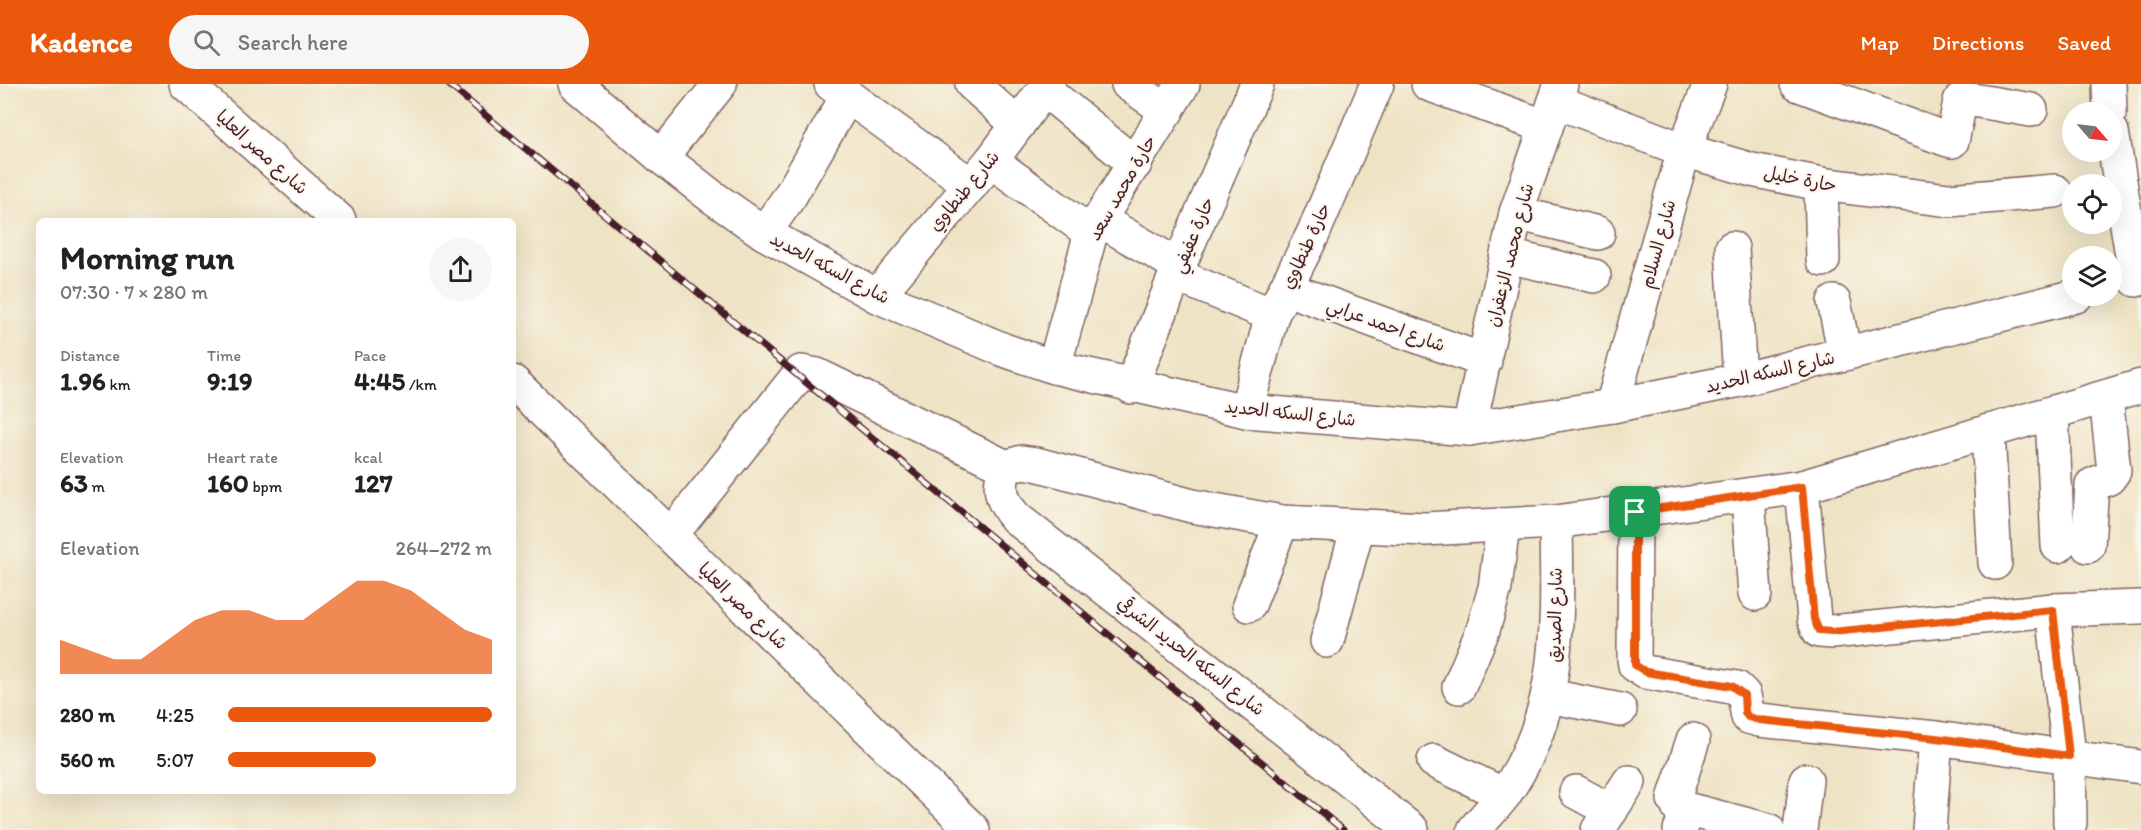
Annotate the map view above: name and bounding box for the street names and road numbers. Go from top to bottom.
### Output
street label: شارع مصر العليا [211,105,312,200]
street label: حارة محمد سعد [1083,131,1161,245]
street label: شارع طنطاوي [924,146,1006,237]
street label: حارة خليل [1762,161,1838,197]
street label: شارع محمد الزعفران [1481,181,1539,329]
street label: حارة عفيفي [1167,194,1223,278]
street label: شارع السلام [1636,197,1683,292]
street label: حارة طنطاوي [1276,199,1337,294]
street label: شارع السكه الحديد [766,227,894,310]
street label: شارع احمد عرابي [1322,293,1448,361]
street label: شارع السكه الحديد [1703,346,1837,399]
street label: شارع السكه الحديد [1223,395,1357,432]
street label: شارع مصر العليا [693,558,792,655]
street label: شارع الصديق [1543,567,1568,663]
street label: شارع السكه الحديد الشرقي [1112,591,1270,722]

